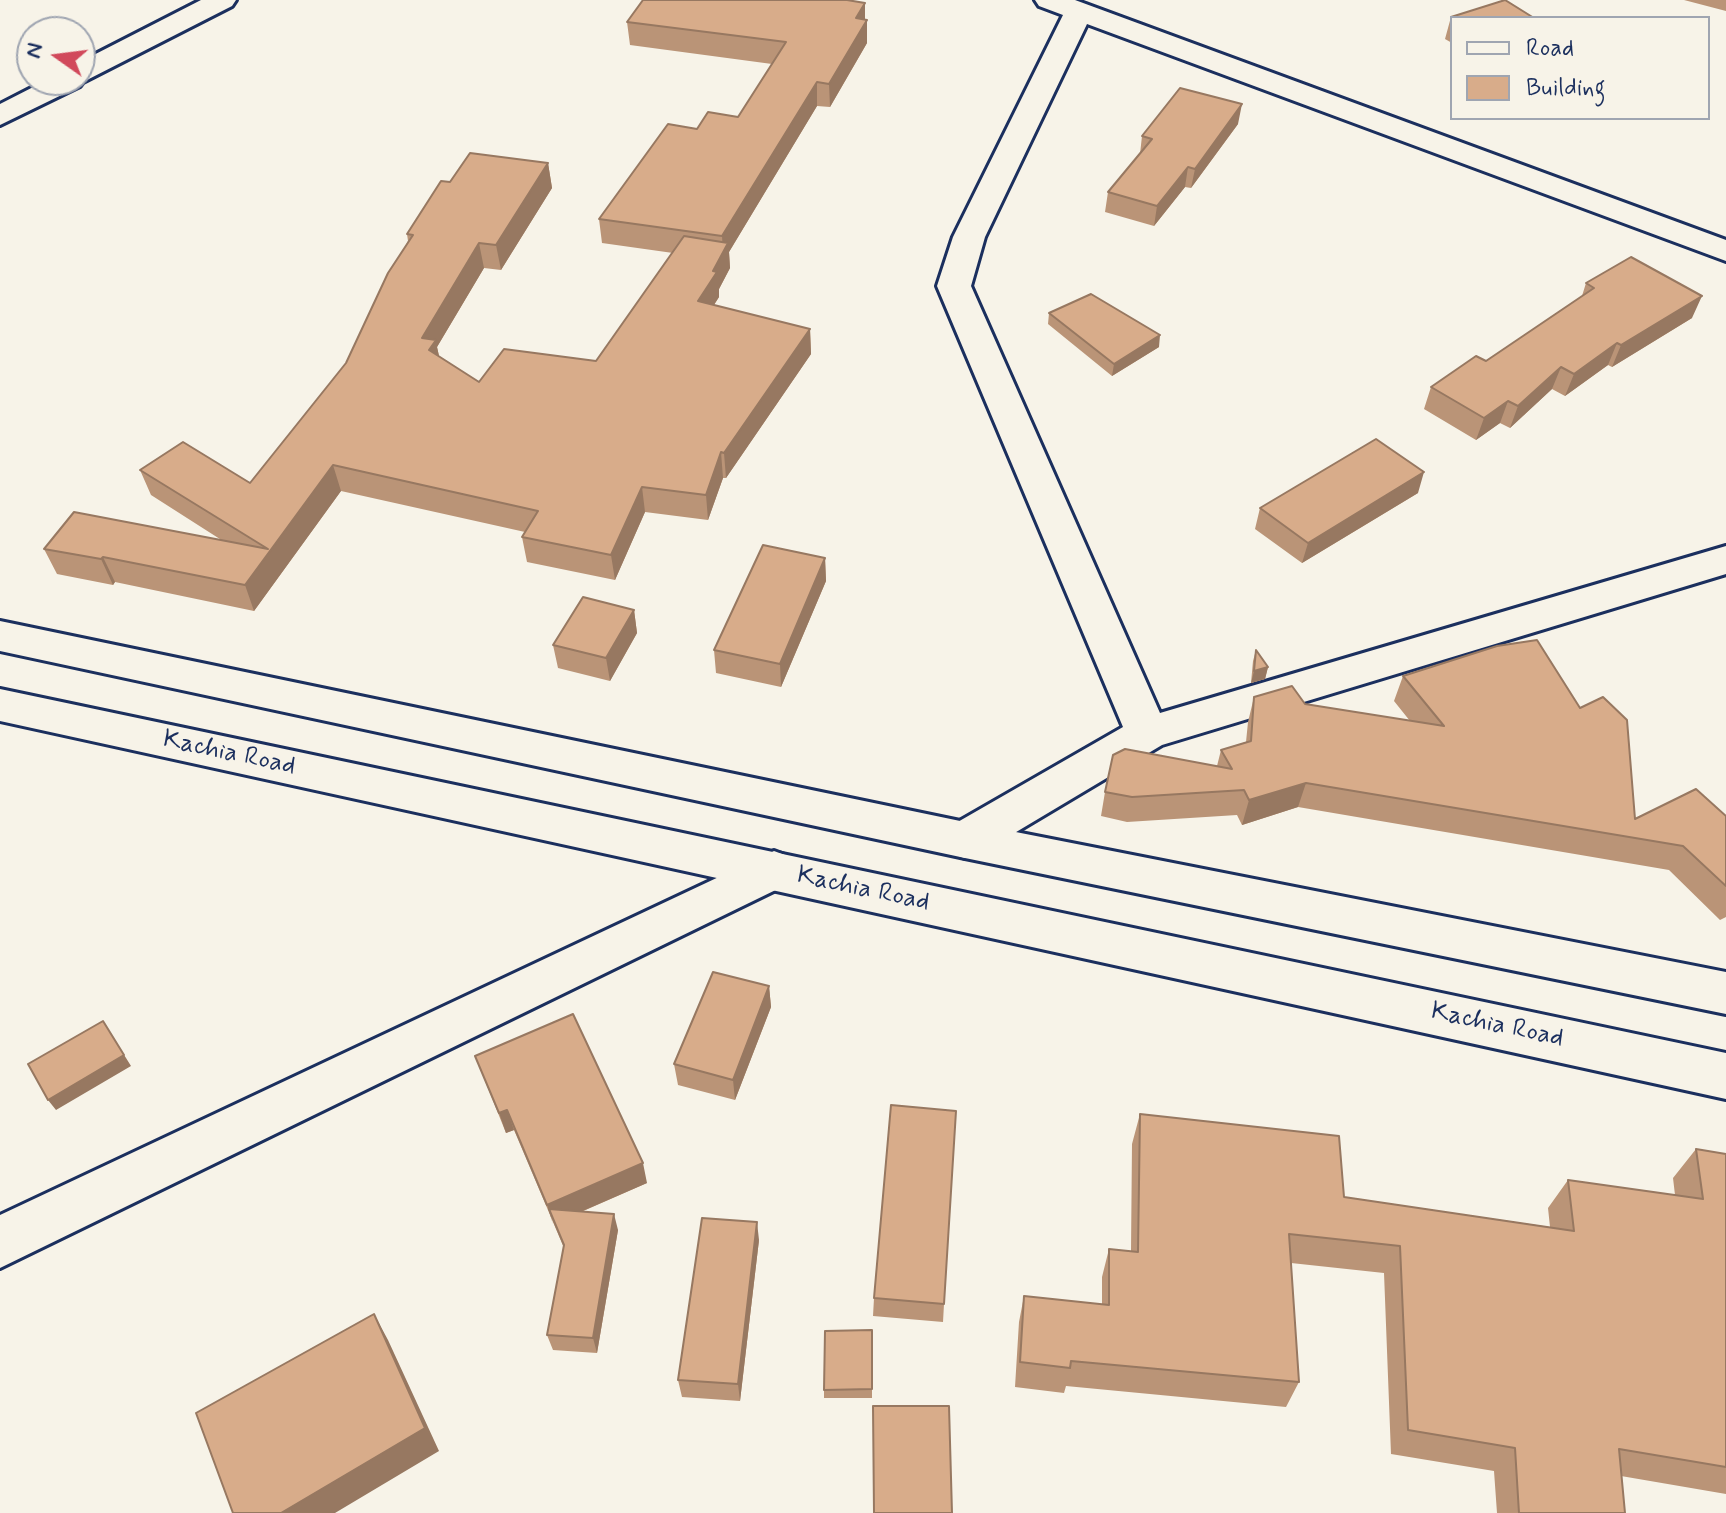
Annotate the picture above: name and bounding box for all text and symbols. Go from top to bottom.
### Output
north arrow [16,16,96,96]
legend [1450,16,1710,120]
text: Road [1526,33,1574,64]
text: N [19,40,50,61]
text: Building [1526,73,1606,104]
street label: Kachia Road [160,725,298,783]
street label: Kachia Road [794,861,932,919]
street label: Kachia Road [1428,997,1566,1055]

